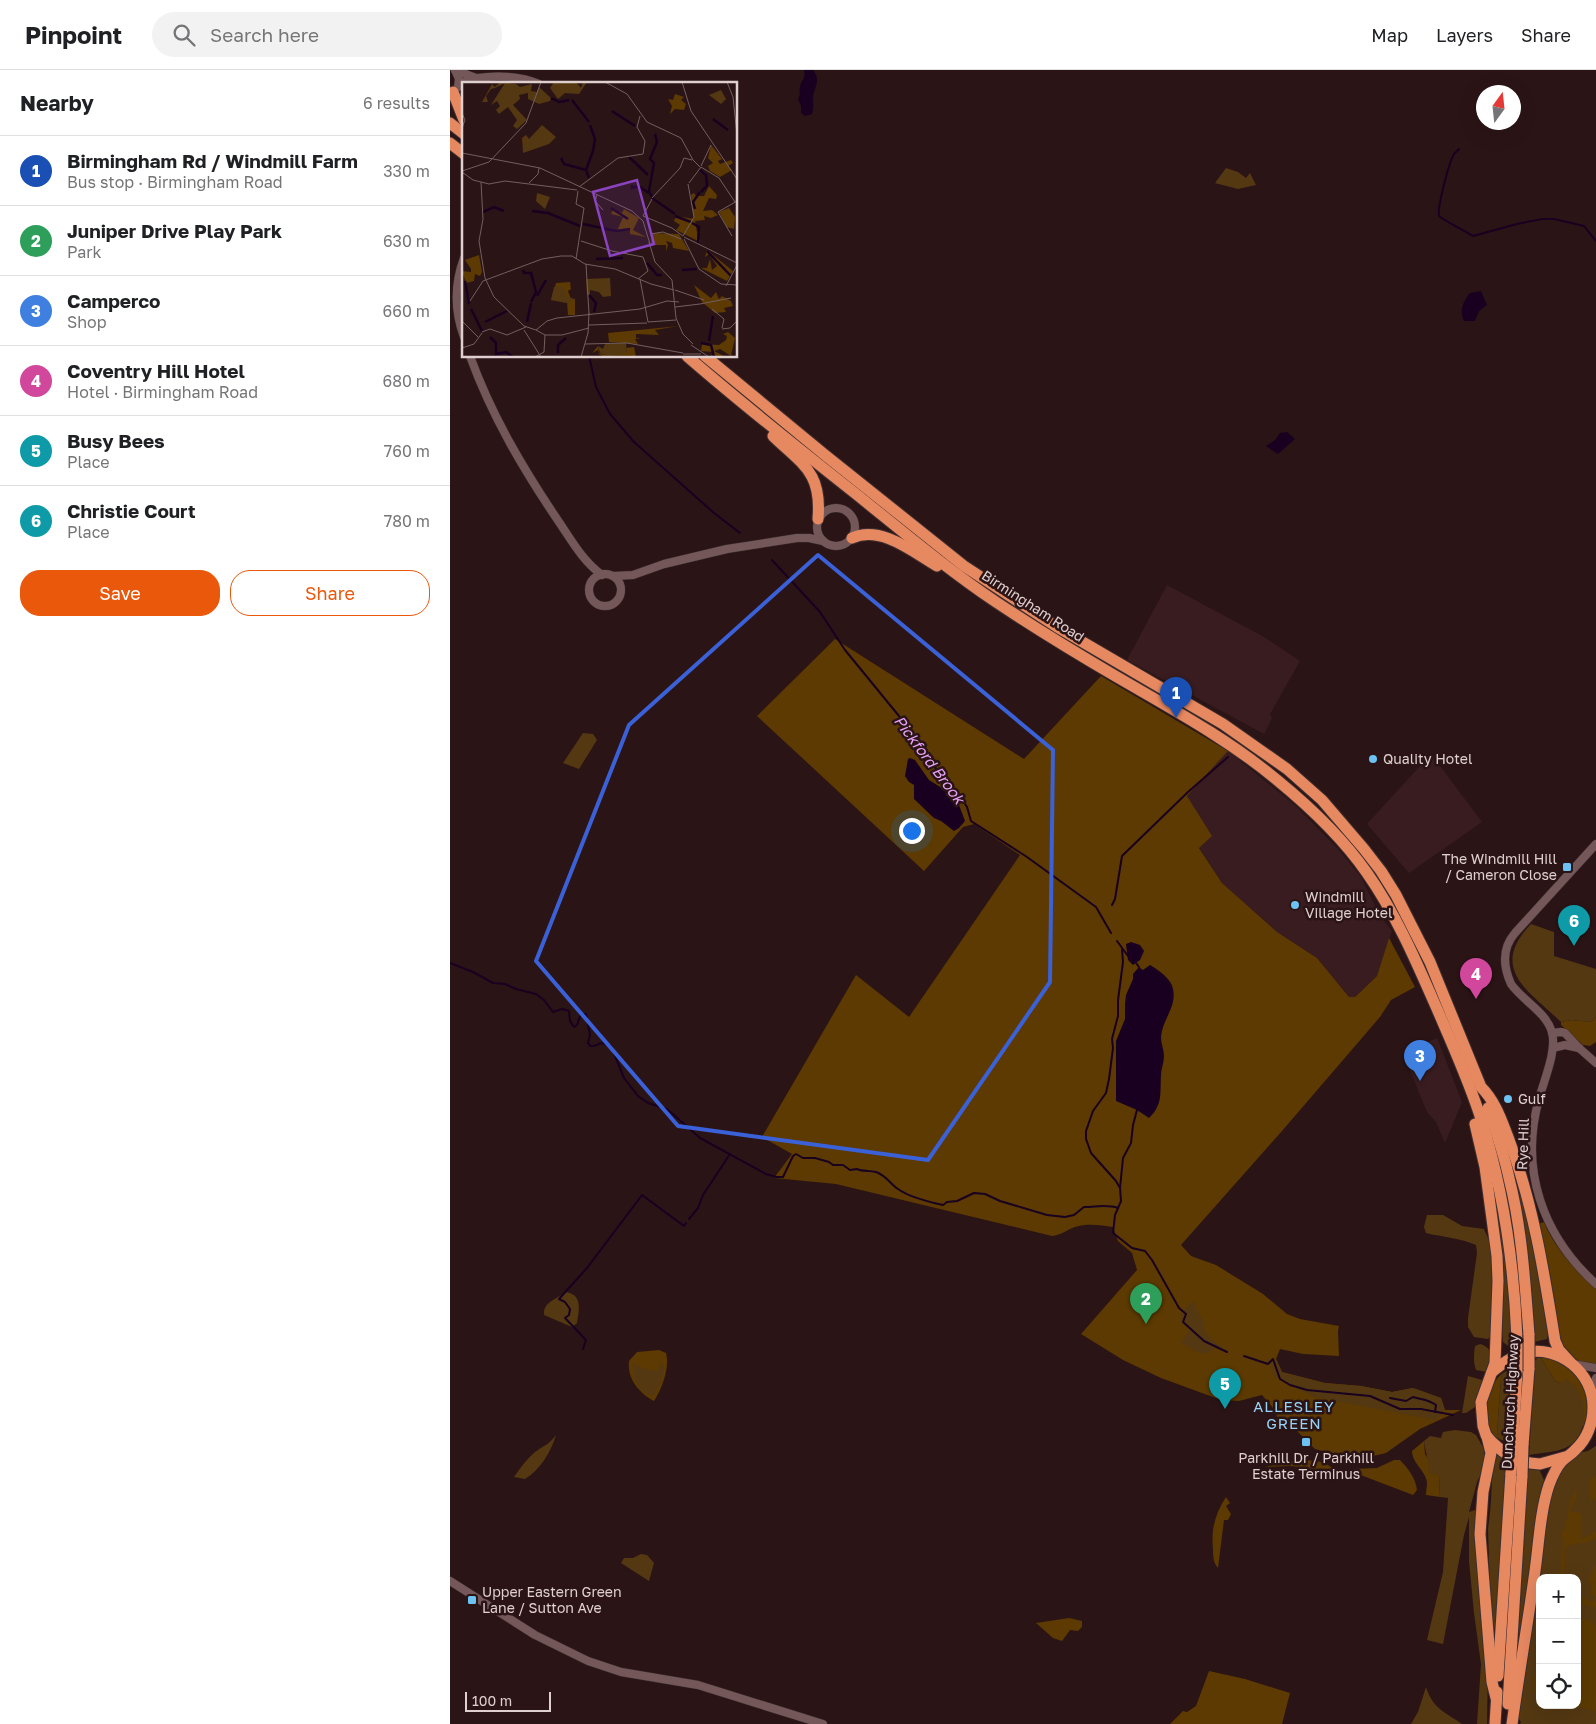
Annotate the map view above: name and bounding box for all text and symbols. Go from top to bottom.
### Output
search box [152,12,502,57]
text: Pinpoint [25,20,122,49]
icon: search [170,21,198,49]
text: Search here [210,23,319,46]
text: Map [1371,24,1408,46]
text: Layers [1436,24,1493,46]
text: Share [1521,24,1571,46]
inset map [462,82,738,358]
north arrow [1476,85,1521,130]
text: Nearby [20,90,94,116]
text: 6 results [363,93,430,113]
text: Birmingham Rd / Windmill Farm [67,149,358,172]
text: 1 [32,161,40,181]
text: 330 m [383,161,430,181]
text: Bus stop · Birmingham Road [67,172,283,192]
text: Juniper Drive Play Park [67,219,282,242]
text: 2 [31,231,41,251]
text: 630 m [383,231,430,251]
text: Park [67,242,102,262]
text: Camperco [67,289,160,312]
text: 3 [31,301,41,321]
text: 660 m [383,301,430,321]
text: Shop [67,312,107,332]
text: Coventry Hill Hotel [67,359,245,382]
text: 4 [31,371,41,391]
text: 680 m [382,371,430,391]
text: Hotel · Birmingham Road [67,382,258,402]
text: Busy Bees [67,429,165,452]
text: 5 [31,441,41,461]
text: 760 m [384,441,430,461]
text: Place [67,452,110,472]
text: Christie Court [67,499,196,522]
text: 6 [31,511,41,531]
text: 780 m [384,511,430,531]
text: Place [67,522,110,542]
street label: Birmingham Road [979,566,1088,645]
button: Save [20,570,220,616]
button: Share [230,570,430,616]
pin: 1 [1160,677,1192,718]
water label: Pickford Brook [891,712,970,808]
place label: Quality Hotel [1383,750,1472,767]
marker: Quality Hotel [1367,753,1379,765]
your location [899,818,925,844]
place label: The Windmill Hill / Cameron Close [1442,850,1557,883]
marker: The Windmill Hill / Cameron Close [1561,861,1573,873]
place label: Windmill Village Hotel [1305,888,1392,921]
marker: Windmill Village Hotel [1289,899,1301,911]
pin: 6 [1558,905,1590,946]
pin: 4 [1460,958,1492,999]
pin: 3 [1404,1040,1436,1081]
place label: Gulf [1518,1090,1546,1107]
marker: Gulf [1502,1093,1514,1105]
street label: Rye Hill [1513,1118,1532,1170]
pin: 2 [1130,1283,1162,1324]
street label: Dunchurch Highway [1497,1334,1522,1470]
pin: 5 [1209,1368,1241,1409]
district label: ALLESLEY GREEN [1253,1397,1335,1432]
marker: Parkhill Dr / Parkhill Estate Terminus [1300,1436,1312,1448]
place label: Parkhill Dr / Parkhill Estate Terminus [1238,1449,1374,1482]
map controls [1536,1574,1581,1709]
button: + [1536,1574,1581,1619]
place label: Upper Eastern Green Lane / Sutton Ave [482,1583,622,1616]
marker: Upper Eastern Green Lane / Sutton Ave [466,1594,478,1606]
button: − [1536,1619,1581,1664]
button: locate [1536,1664,1581,1709]
scale bar [465,1689,551,1712]
text: 100 m [472,1692,512,1709]

